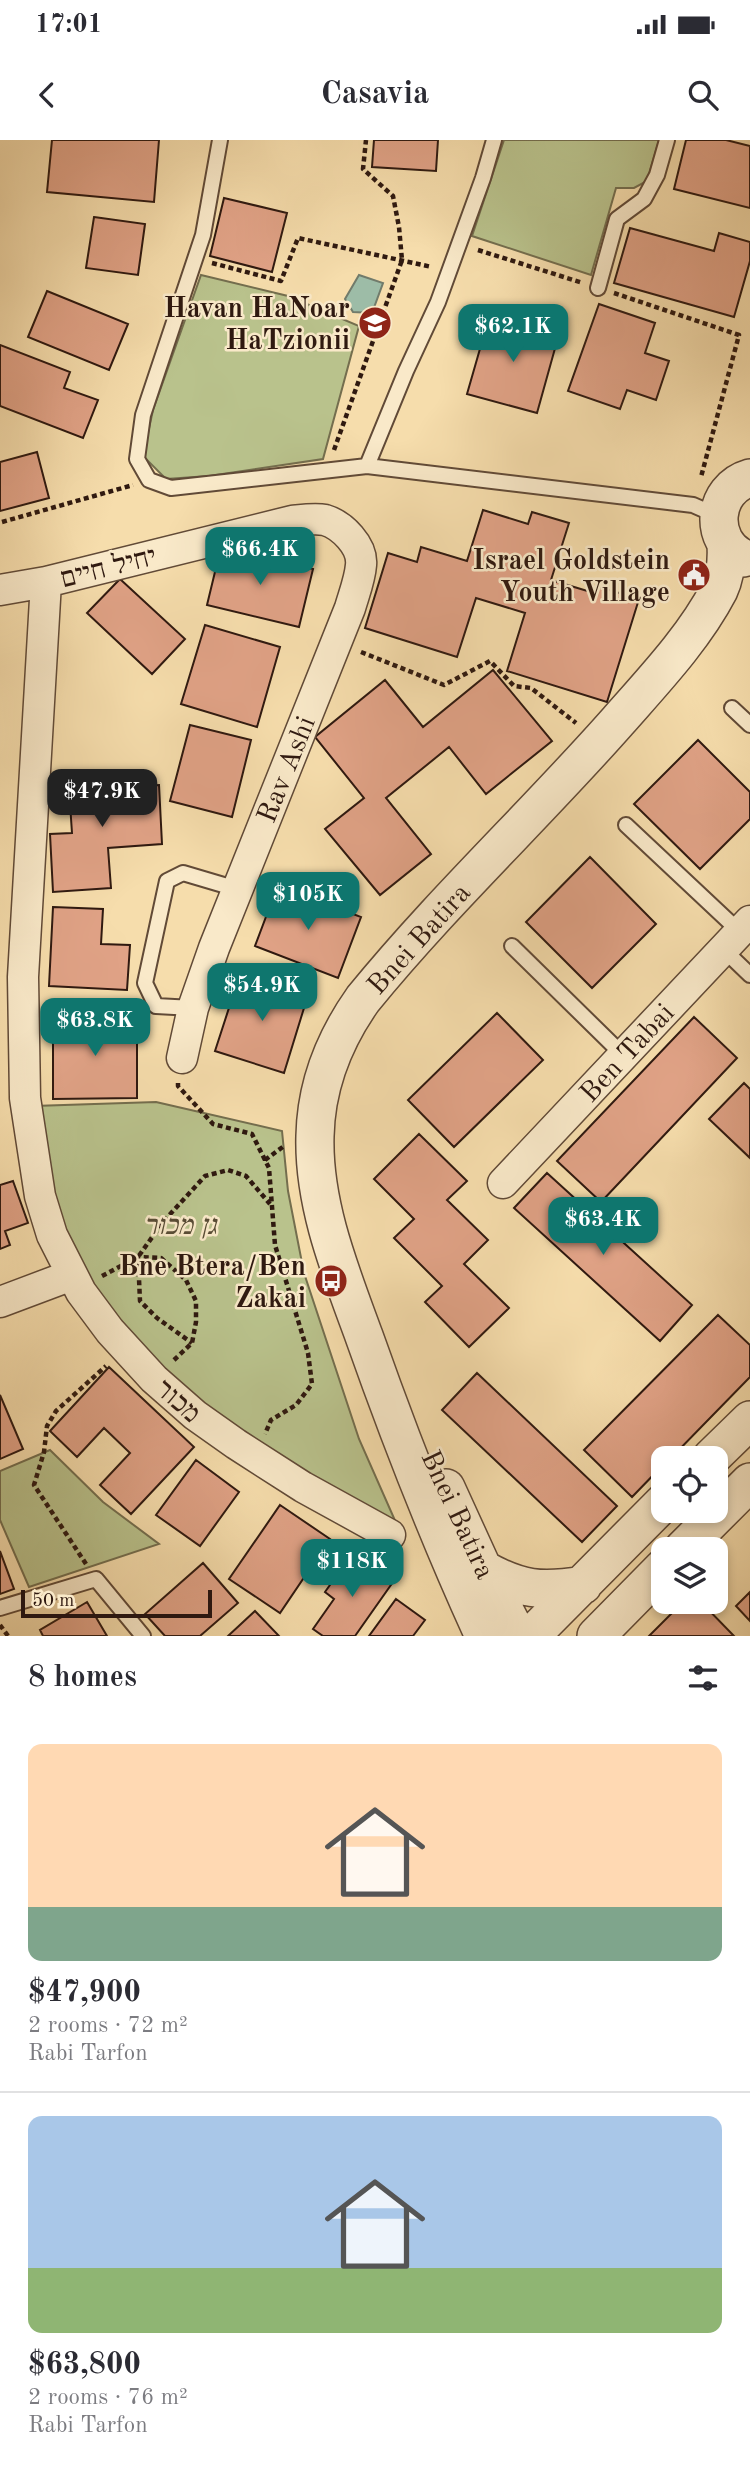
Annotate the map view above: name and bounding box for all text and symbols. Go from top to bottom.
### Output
text: 17:01 [35,12,103,38]
icon: back [28,76,66,114]
icon: search [684,76,722,114]
text: Casavia [321,79,429,111]
place label: Havan HaNoar HaTzionii [164,296,350,356]
school or university icon: Havan HaNoar HaTzionii [356,304,394,342]
pin: $62.1K [456,304,570,364]
text: $62.1K [474,315,552,338]
pin: $66.4K [203,528,317,587]
text: $66.4K [221,538,299,561]
street label: יחיל חיים [58,542,159,594]
place label: Israel Goldstein Youth Village [472,548,670,608]
public building icon: Israel Goldstein Youth Village [675,556,713,594]
street label: Rav Ashi [254,713,322,827]
pin: $47.9K [45,770,159,829]
text: $47.9K [63,780,141,803]
pin: $105K [259,872,357,932]
street label: Bnei Batira [363,879,477,1001]
text: $105K [272,883,344,906]
pin: $54.9K [205,964,319,1023]
text: $54.9K [223,974,301,997]
pin: $63.8K [38,998,152,1058]
street label: Ben Tabai [576,999,680,1109]
text: $63.8K [56,1009,134,1032]
pin: $63.4K [546,1198,660,1257]
text: $63.4K [564,1208,642,1231]
park label: גן מכור [143,1213,218,1241]
place label: Bne Btera/Ben Zakai [119,1254,306,1314]
bus stop icon: Bne Btera/Ben Zakai [312,1262,350,1300]
street label: מכור [149,1375,205,1429]
map controls [651,1446,728,1614]
button: locate [651,1446,728,1523]
street label: Bnei Batira [414,1447,498,1584]
button: layers [651,1537,728,1614]
pin: $118K [303,1540,401,1599]
text: $118K [316,1550,388,1573]
scale bar [21,1587,212,1619]
text: 50 m [32,1592,74,1611]
icon: filters [684,1659,722,1697]
text: 8 homes [28,1663,137,1693]
icon: home [312,1789,438,1915]
text: $47,900 [28,1978,141,2008]
text: 2 rooms · 72 m² [28,2014,188,2037]
text: Rabi Tarfon [28,2042,148,2065]
icon: home [312,2161,438,2287]
text: $63,800 [28,2350,141,2380]
text: 2 rooms · 76 m² [28,2386,188,2409]
text: Rabi Tarfon [28,2414,148,2437]

